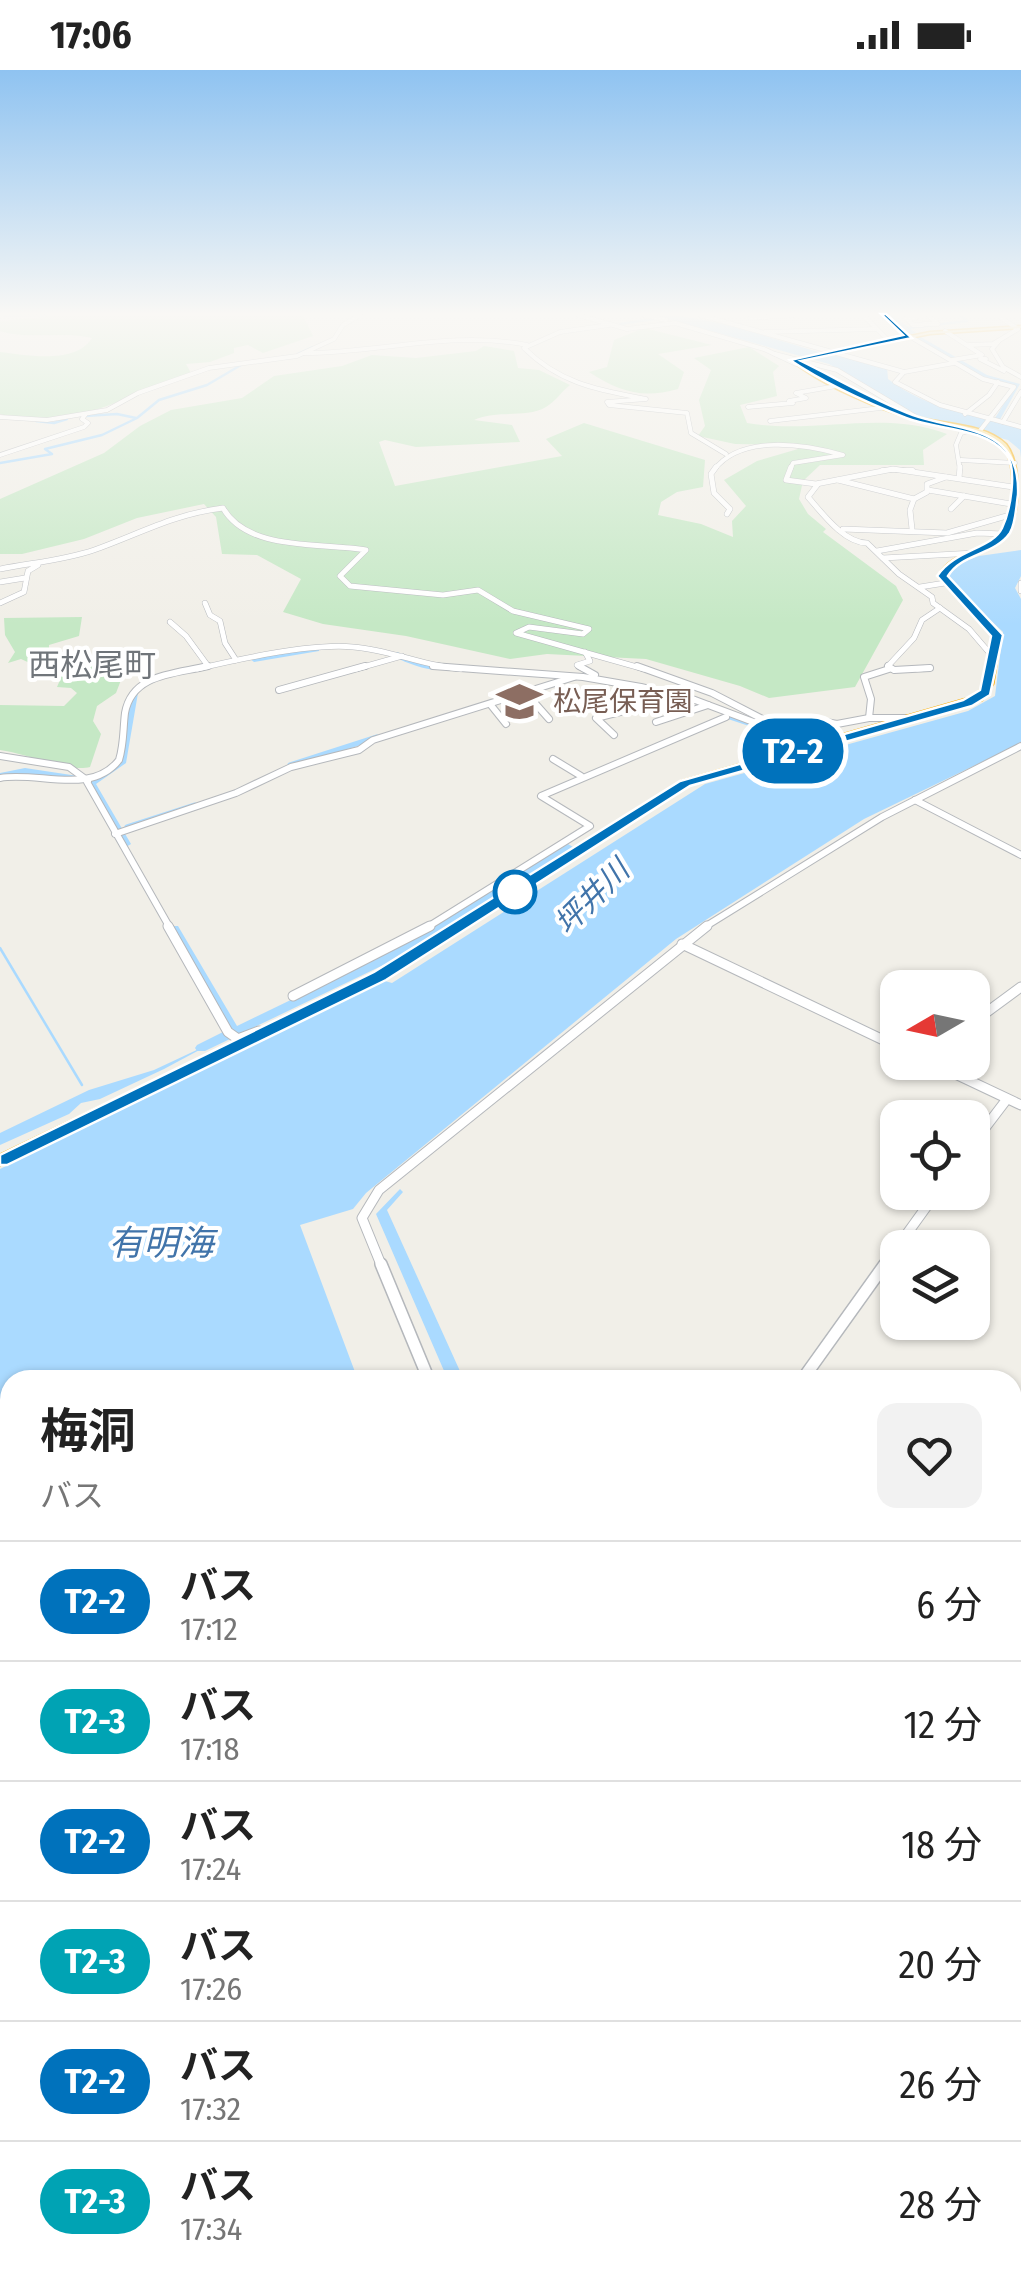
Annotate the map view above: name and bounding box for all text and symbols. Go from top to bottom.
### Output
text: 17:06 [50,12,132,58]
district label: 西松尾町 [28,646,156,684]
school or university icon: 松尾保育園 [496,677,544,725]
place label: 松尾保育園 [553,685,693,718]
line badge: T2-2 [723,718,863,784]
text: T2-2 [762,730,824,772]
water label: 坪井川 [547,850,639,942]
unlabelled marker [494,871,536,913]
north arrow [880,970,990,1080]
map controls [880,970,990,1340]
button: locate [880,1100,990,1210]
water label: 有明海 [108,1222,218,1264]
button: layers [880,1230,990,1340]
text: 梅洞 [40,1403,136,1461]
button: heart [877,1403,982,1508]
text: バス [40,1477,104,1515]
text: バス [180,1563,256,1609]
text: T2-2 [64,1580,126,1622]
text: 6 分 [916,1582,982,1628]
text: 17:12 [180,1610,238,1648]
text: バス [180,1683,256,1729]
text: T2-3 [65,1700,125,1742]
text: 12 分 [903,1702,982,1748]
text: 17:18 [180,1730,239,1768]
text: バス [180,1803,256,1849]
text: T2-2 [64,1820,126,1862]
text: 18 分 [901,1822,982,1868]
text: 17:24 [180,1850,241,1888]
text: バス [180,1923,256,1969]
text: T2-3 [65,1940,125,1982]
text: 20 分 [899,1942,982,1988]
text: 17:26 [180,1970,242,2008]
text: バス [180,2043,256,2089]
text: T2-2 [64,2060,126,2102]
text: 26 分 [899,2062,982,2108]
text: 17:32 [180,2090,241,2128]
text: バス [180,2163,256,2209]
text: T2-3 [65,2180,125,2222]
text: 28 分 [899,2182,982,2228]
text: 17:34 [180,2210,242,2248]

